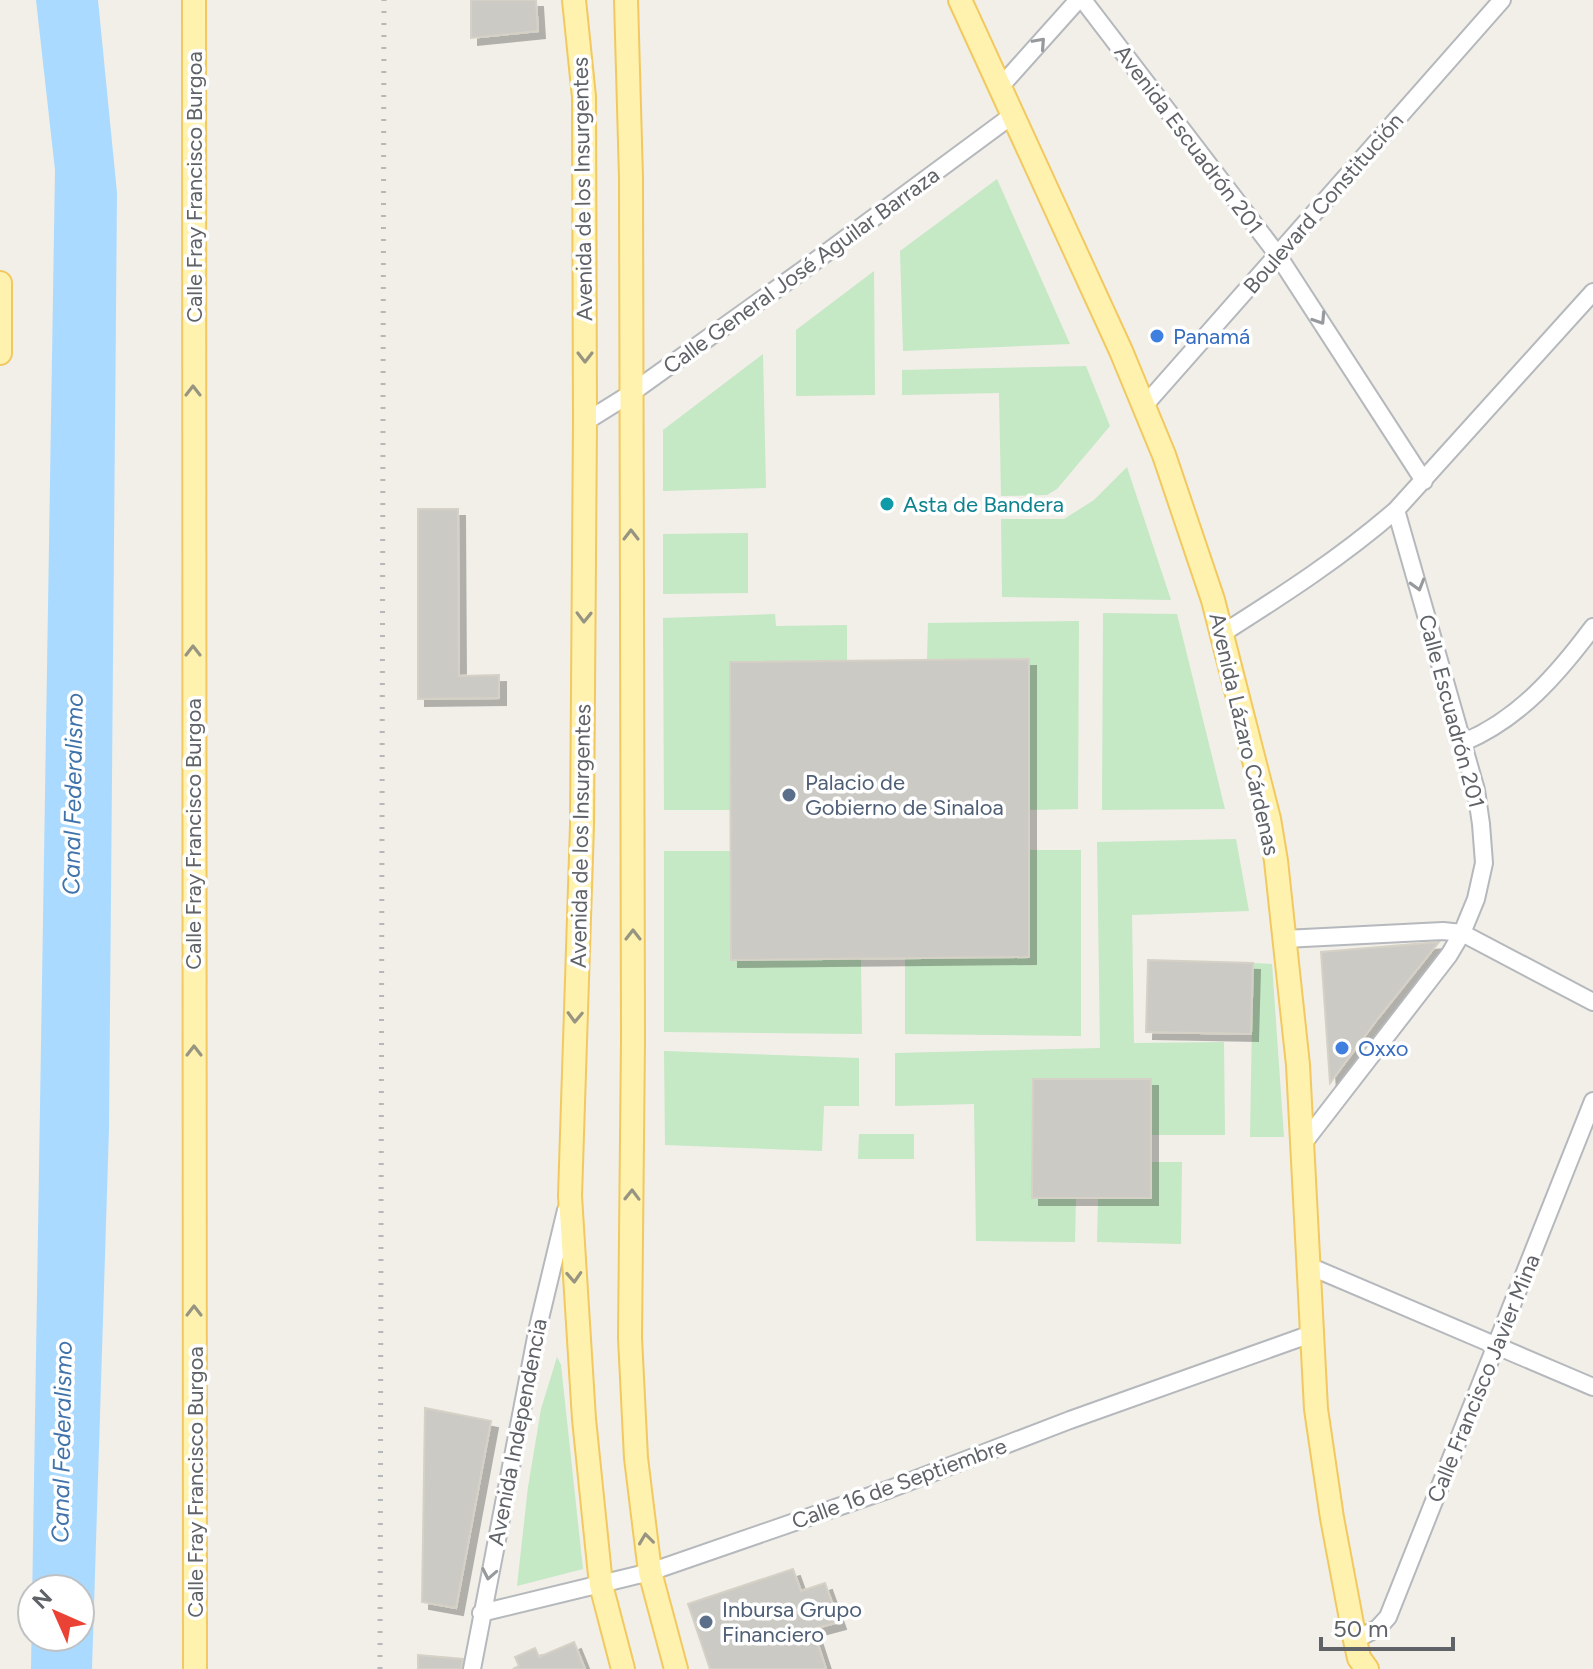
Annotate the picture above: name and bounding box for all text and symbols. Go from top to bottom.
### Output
one-way arrow [1030,38,1045,52]
street label: Avenida Escuadrón 201 [1109,39,1269,239]
street label: Calle Fray Francisco Burgoa [181,51,208,323]
street label: Avenida de los Insurgentes [567,57,598,321]
street label: Boulevard Constitución [1238,108,1409,299]
street label: Calle General José Aguilar Barraza [658,161,945,380]
one-way arrow [1310,311,1325,325]
place label: Panamá [1173,323,1250,350]
marker: Panamá [1148,327,1166,345]
one-way arrow [576,351,594,364]
one-way arrow [184,384,202,397]
place label: Asta de Bandera [903,491,1064,518]
marker: Asta de Bandera [878,495,896,513]
one-way arrow [622,528,640,541]
one-way arrow [1409,578,1425,592]
street label: Avenida Lázaro Cárdenas [1203,610,1286,858]
one-way arrow [575,611,593,624]
street label: Calle Escuadrón 201 [1413,611,1490,811]
one-way arrow [184,644,202,657]
water label: Canal Federalismo [56,693,89,895]
street label: Calle Fray Francisco Burgoa [180,698,207,970]
street label: Avenida de los Insurgentes [565,704,596,968]
place label: Palacio de Gobierno de Sinaloa [805,769,1004,821]
marker: Palacio de Gobierno de Sinaloa [780,786,798,804]
one-way arrow [624,928,642,941]
one-way arrow [567,1011,584,1024]
place label: Oxxo [1358,1035,1409,1062]
marker: Oxxo [1333,1039,1351,1057]
one-way arrow [185,1044,203,1057]
one-way arrow [623,1188,640,1201]
street label: Calle Francisco Javier Mina [1421,1250,1546,1506]
one-way arrow [566,1271,583,1284]
one-way arrow [185,1304,203,1317]
street label: Avenida Independencia [482,1316,553,1548]
water label: Canal Federalismo [45,1341,78,1543]
street label: Calle Fray Francisco Burgoa [182,1346,209,1618]
street label: Calle 16 de Septiembre [788,1432,1010,1535]
one-way arrow [638,1532,655,1546]
one-way arrow [481,1567,498,1580]
north arrow [16,1573,96,1653]
text: N [27,1584,58,1615]
place label: Inbursa Grupo Financiero [722,1596,862,1648]
scale bar [1321,1601,1453,1651]
marker: Inbursa Grupo Financiero [697,1613,715,1631]
text: 50 m [1333,1614,1389,1643]

